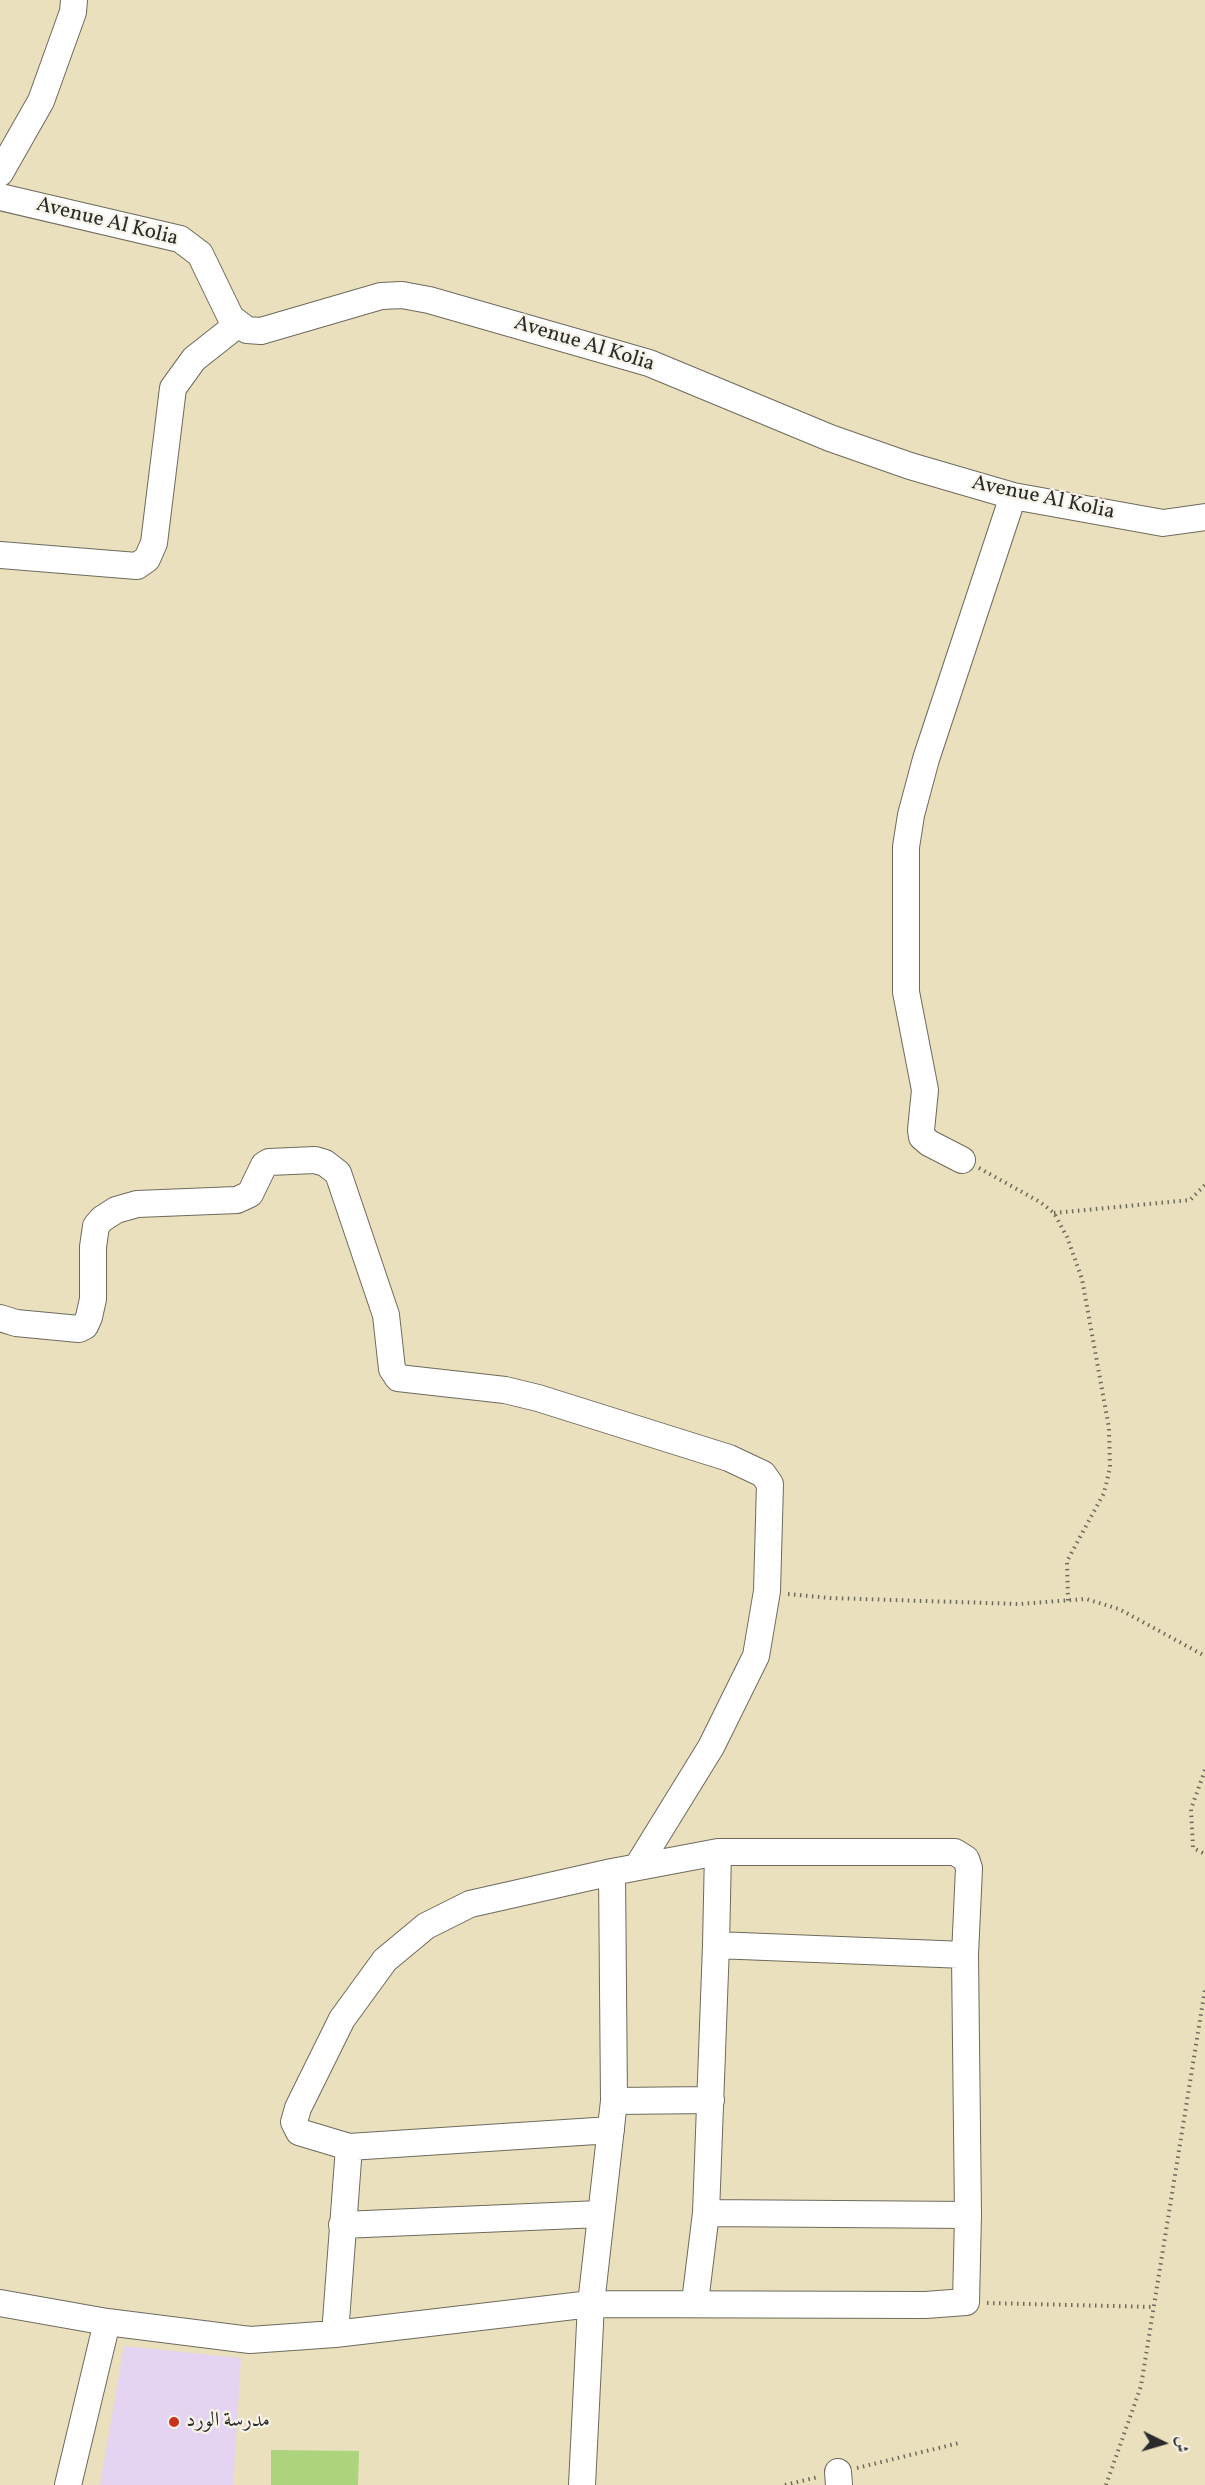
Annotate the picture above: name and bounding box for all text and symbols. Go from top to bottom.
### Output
street label: Avenue Al Kolia [33,193,181,253]
street label: Avenue Al Kolia [511,312,657,378]
street label: Avenue Al Kolia [969,472,1117,526]
place label: مدرسة الورد [186,2409,270,2435]
north arrow [1133,2413,1193,2473]
marker: مدرسة الورد [167,2415,181,2429]
text: ش [1169,2436,1193,2453]

